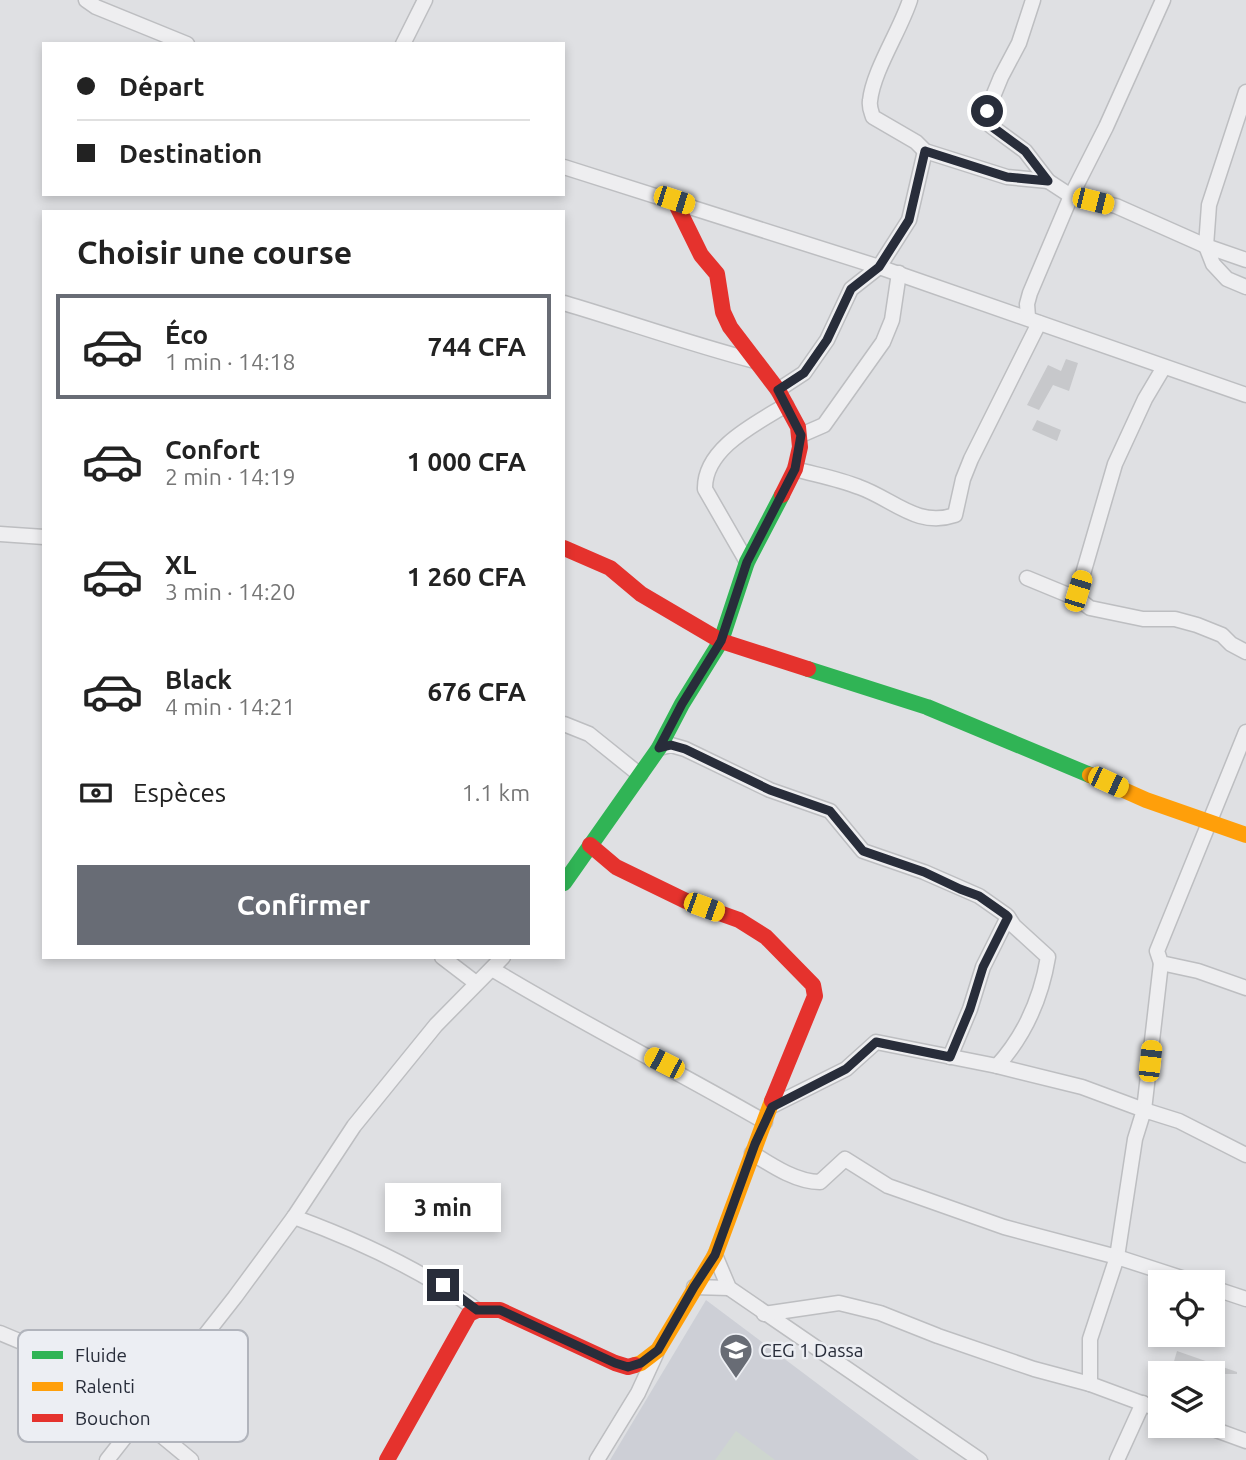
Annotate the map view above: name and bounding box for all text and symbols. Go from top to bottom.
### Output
text: Départ [119,72,205,101]
route start [971,95,1003,127]
text: Destination [119,139,262,168]
car [651,184,698,216]
car [1071,186,1116,216]
text: Choisir une course [77,234,352,270]
icon: car [81,315,144,378]
text: Éco [165,320,208,349]
text: 744 CFA [428,332,526,361]
text: 1 min · 14:18 [165,349,296,374]
icon: car [81,430,144,493]
text: Confort [165,435,260,464]
text: 1 000 CFA [407,447,526,476]
text: 2 min · 14:19 [165,464,296,489]
icon: car [81,545,144,608]
text: XL [165,550,196,579]
text: 1 260 CFA [407,562,526,591]
car [1062,568,1095,614]
text: 3 min · 14:20 [165,579,296,604]
icon: car [81,660,144,723]
text: Black [165,665,232,694]
text: 676 CFA [428,677,526,706]
text: 4 min · 14:21 [165,694,296,719]
car [1085,764,1132,800]
icon: cash [77,774,115,812]
text: Espèces [133,778,226,807]
text: 1.1 km [462,780,530,805]
button: Confirmer [77,865,530,945]
car [681,890,728,924]
car [1138,1039,1163,1083]
car [641,1044,688,1082]
callout: 3 min [385,1184,501,1232]
text: 3 min [414,1195,472,1220]
route end [427,1269,459,1301]
map controls [1148,1270,1225,1438]
button: locate [1148,1270,1225,1347]
legend [18,1330,248,1442]
school or university icon: CEG 1 Dassa [717,1331,755,1380]
place label: CEG 1 Dassa [760,1339,863,1361]
text: Fluide [75,1344,127,1366]
button: layers [1148,1361,1225,1438]
text: Ralenti [75,1375,135,1397]
text: Bouchon [75,1407,151,1429]

